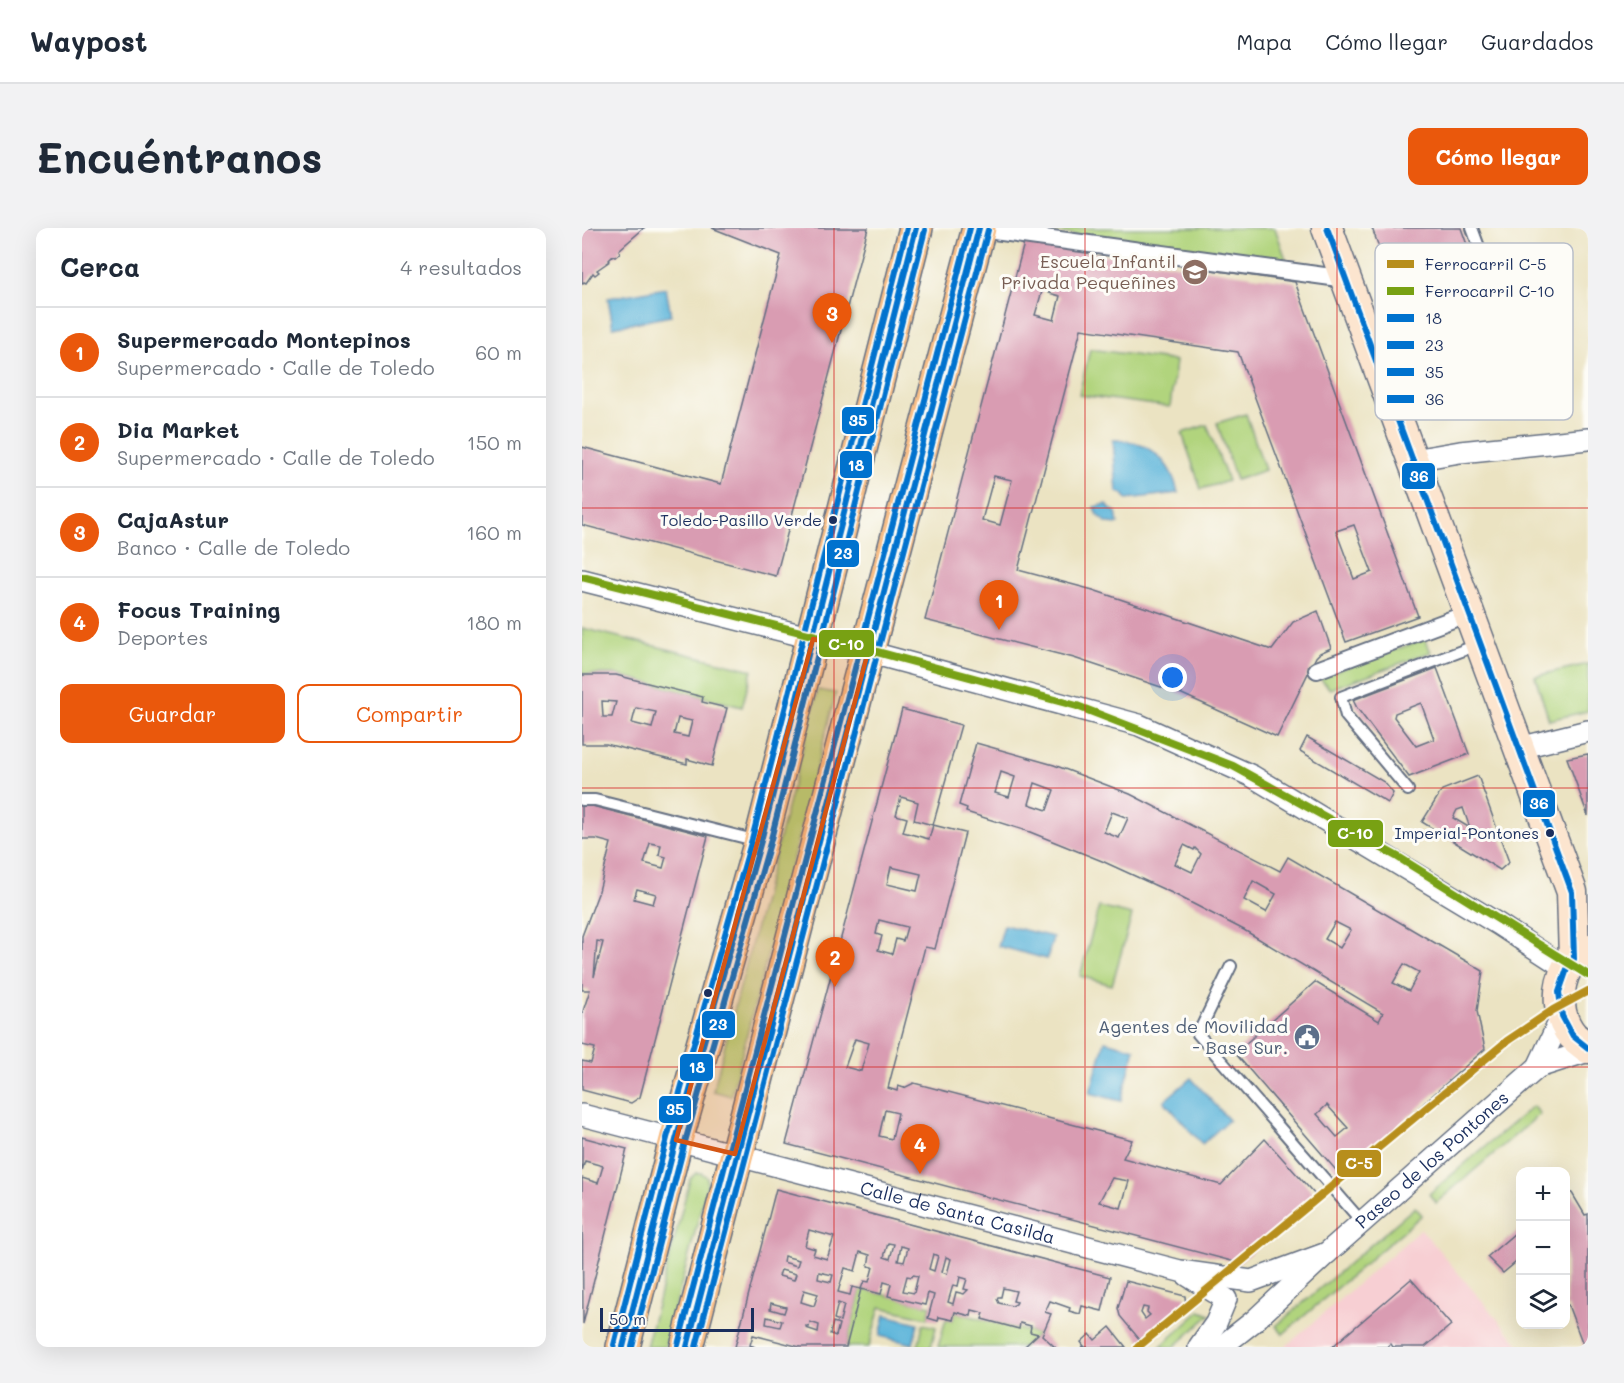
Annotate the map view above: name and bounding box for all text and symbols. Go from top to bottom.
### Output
text: Waypost [30,23,147,59]
text: Mapa [1236,28,1292,55]
text: Cómo llegar [1325,28,1448,55]
text: Guardados [1481,28,1594,55]
button: Cómo llegar [1408,128,1588,185]
text: Encuéntranos [36,129,322,184]
legend [1375,243,1573,420]
place label: Escuela Infantil Privada Pequeñines [1001,249,1176,294]
text: Cerca [60,250,140,284]
text: Ferrocarril C-5 [1425,253,1546,274]
text: 4 resultados [400,254,522,280]
school or university icon: Escuela Infantil Privada Pequeñines [1180,257,1210,287]
text: Ferrocarril C-10 [1425,280,1554,301]
pin: 3 [812,294,852,343]
text: 18 [1425,307,1442,328]
text: Supermercado Montepinos [117,325,411,354]
text: 23 [1425,334,1443,355]
text: 1 [75,339,84,365]
text: 60 m [475,339,522,365]
text: Supermercado · Calle de Toledo [117,354,435,380]
text: 35 [1425,361,1444,382]
text: 36 [1425,388,1444,409]
line badge: 35 [841,406,875,435]
text: 35 [849,409,867,430]
text: Dia Market [117,415,239,444]
text: 2 [74,429,85,455]
text: 150 m [467,429,522,455]
text: Supermercado · Calle de Toledo [117,444,435,470]
line badge: 18 [839,450,873,479]
text: 18 [847,454,865,475]
line badge: 36 [1401,462,1436,490]
text: 36 [1409,465,1429,486]
text: CajaAstur [117,505,229,534]
place label: Toledo-Pasillo Verde [660,509,822,530]
marker: Toledo-Pasillo Verde [827,514,839,526]
text: 3 [74,519,86,545]
text: 160 m [466,519,522,545]
text: Banco · Calle de Toledo [117,534,350,560]
line badge: 23 [826,539,860,568]
text: 23 [834,542,853,563]
pin: 1 [980,580,1018,630]
text: Focus Training [117,595,280,624]
text: 4 [73,609,86,635]
text: 180 m [466,609,522,635]
text: Deportes [117,624,208,650]
line badge: C-10 [818,629,875,658]
text: C-10 [828,633,864,654]
your location [1158,663,1187,692]
button: Guardar [60,684,285,743]
button: Compartir [297,684,522,743]
line badge: 36 [1522,789,1556,818]
text: 36 [1529,792,1549,813]
line badge: C-10 [1327,819,1384,848]
text: C-10 [1337,822,1373,843]
place label: Imperial-Pontones [1395,822,1539,843]
marker: Imperial-Pontones [1544,827,1556,839]
pin: 2 [816,938,854,987]
unlabelled marker [702,987,714,999]
line badge: 23 [701,1010,736,1039]
text: 23 [709,1013,728,1034]
place label: Agentes de Movilidad - Base Sur. [1098,1014,1288,1059]
public building icon: Agentes de Movilidad - Base Sur. [1292,1022,1322,1052]
line badge: 18 [679,1053,714,1082]
text: 18 [688,1056,706,1077]
street label: Paseo de los Pontones [1350,1085,1513,1234]
line badge: 35 [658,1095,692,1124]
text: 35 [666,1098,684,1119]
pin: 4 [900,1124,940,1174]
line badge: C-5 [1336,1149,1382,1178]
text: C-5 [1345,1152,1373,1173]
map controls [1516,1167,1570,1329]
button: + [1516,1167,1570,1221]
street label: Calle de Santa Casilda [858,1175,1058,1249]
button: − [1516,1221,1570,1275]
button: layers [1516,1275,1570,1329]
scale bar [600,1305,754,1332]
text: 50 m [609,1308,646,1329]

